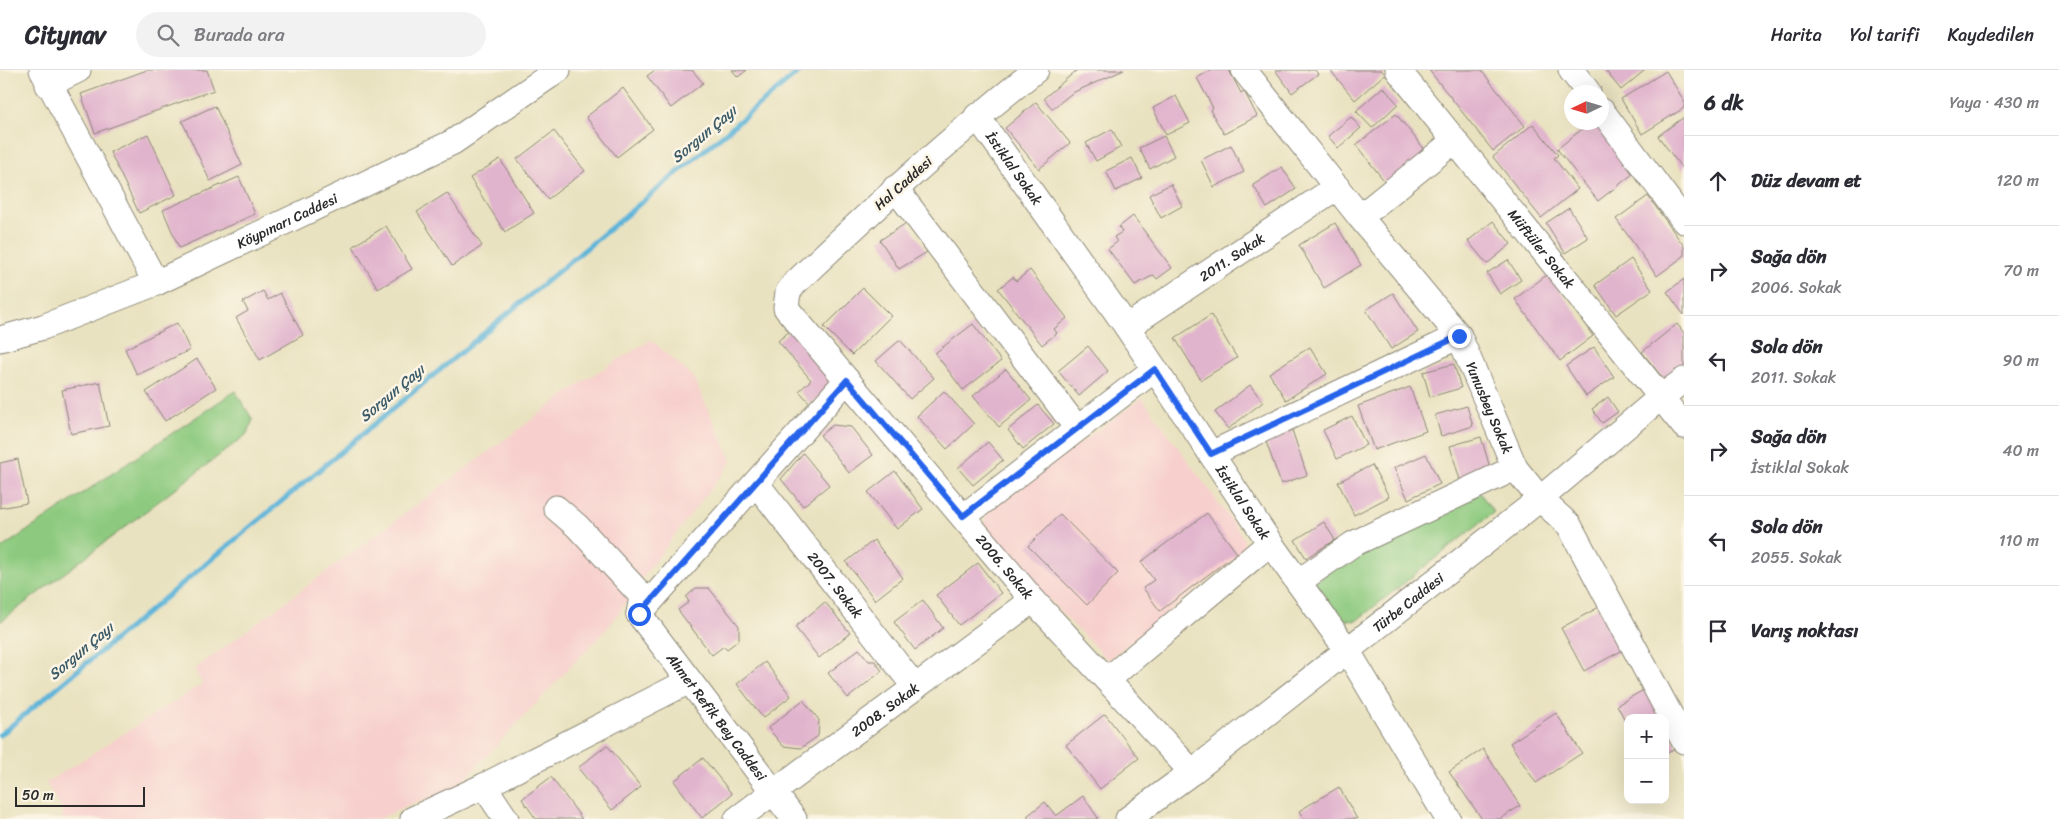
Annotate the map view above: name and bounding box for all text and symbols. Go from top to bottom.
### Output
search box [136,12,486,57]
text: Citynav [25,14,106,56]
text: Burada ara [194,18,285,51]
text: Harita [1771,19,1822,51]
text: Yol tarifi [1850,19,1919,51]
text: Kaydedilen [1947,19,2034,51]
icon: search [154,21,182,49]
text: 6 dk [1704,84,1744,122]
north arrow [1564,85,1609,130]
text: Yaya · 430 m [1950,88,2039,117]
water label: Sorgun Çayı [665,97,744,170]
street label: İstiklal Sokak [978,125,1049,211]
street label: Hal Caddesi [868,149,939,217]
text: Düz devam et [1751,164,1862,197]
text: 120 m [1996,166,2039,195]
icon: ahead [1704,167,1732,195]
street label: Köypınarı Caddesi [232,186,343,256]
street label: Müftüler Sokak [1501,203,1581,295]
street label: 2011. Sokak [1194,226,1271,289]
text: Sağa dön [1751,240,1826,273]
text: 70 m [2003,256,2039,285]
icon: right [1704,257,1732,285]
text: 2006. Sokak [1751,273,1842,302]
route end [1448,325,1471,348]
text: Sola dön [1751,330,1822,363]
text: 90 m [2003,346,2039,375]
icon: left [1704,347,1732,375]
water label: Sorgun Çayı [353,356,432,429]
street label: Yunusbey Sokak [1458,358,1520,458]
text: 2011. Sokak [1751,363,1836,392]
text: Sağa dön [1751,420,1826,453]
text: 40 m [2002,436,2039,465]
icon: right [1704,437,1732,465]
text: İstiklal Sokak [1751,453,1849,482]
street label: İstiklal Sokak [1208,459,1277,546]
text: Sola dön [1751,510,1822,543]
text: 110 m [1999,526,2039,555]
icon: left [1704,527,1732,555]
street label: 2006. Sokak [969,529,1040,606]
text: 2055. Sokak [1751,543,1842,572]
street label: 2007. Sokak [801,546,870,625]
street label: Türbe Caddesi [1367,566,1451,639]
route start [628,603,651,626]
water label: Sorgun Çayı [42,614,121,687]
text: Varış noktası [1751,614,1858,647]
icon: arrive [1704,617,1732,645]
street label: Ahmet Refik Bey Caddesi [659,647,774,788]
street label: 2008. Sokak [846,676,925,744]
map controls [1624,714,1669,804]
button: + [1624,714,1669,759]
button: − [1624,759,1669,804]
text: 50 m [22,783,54,808]
scale bar [15,784,145,807]

